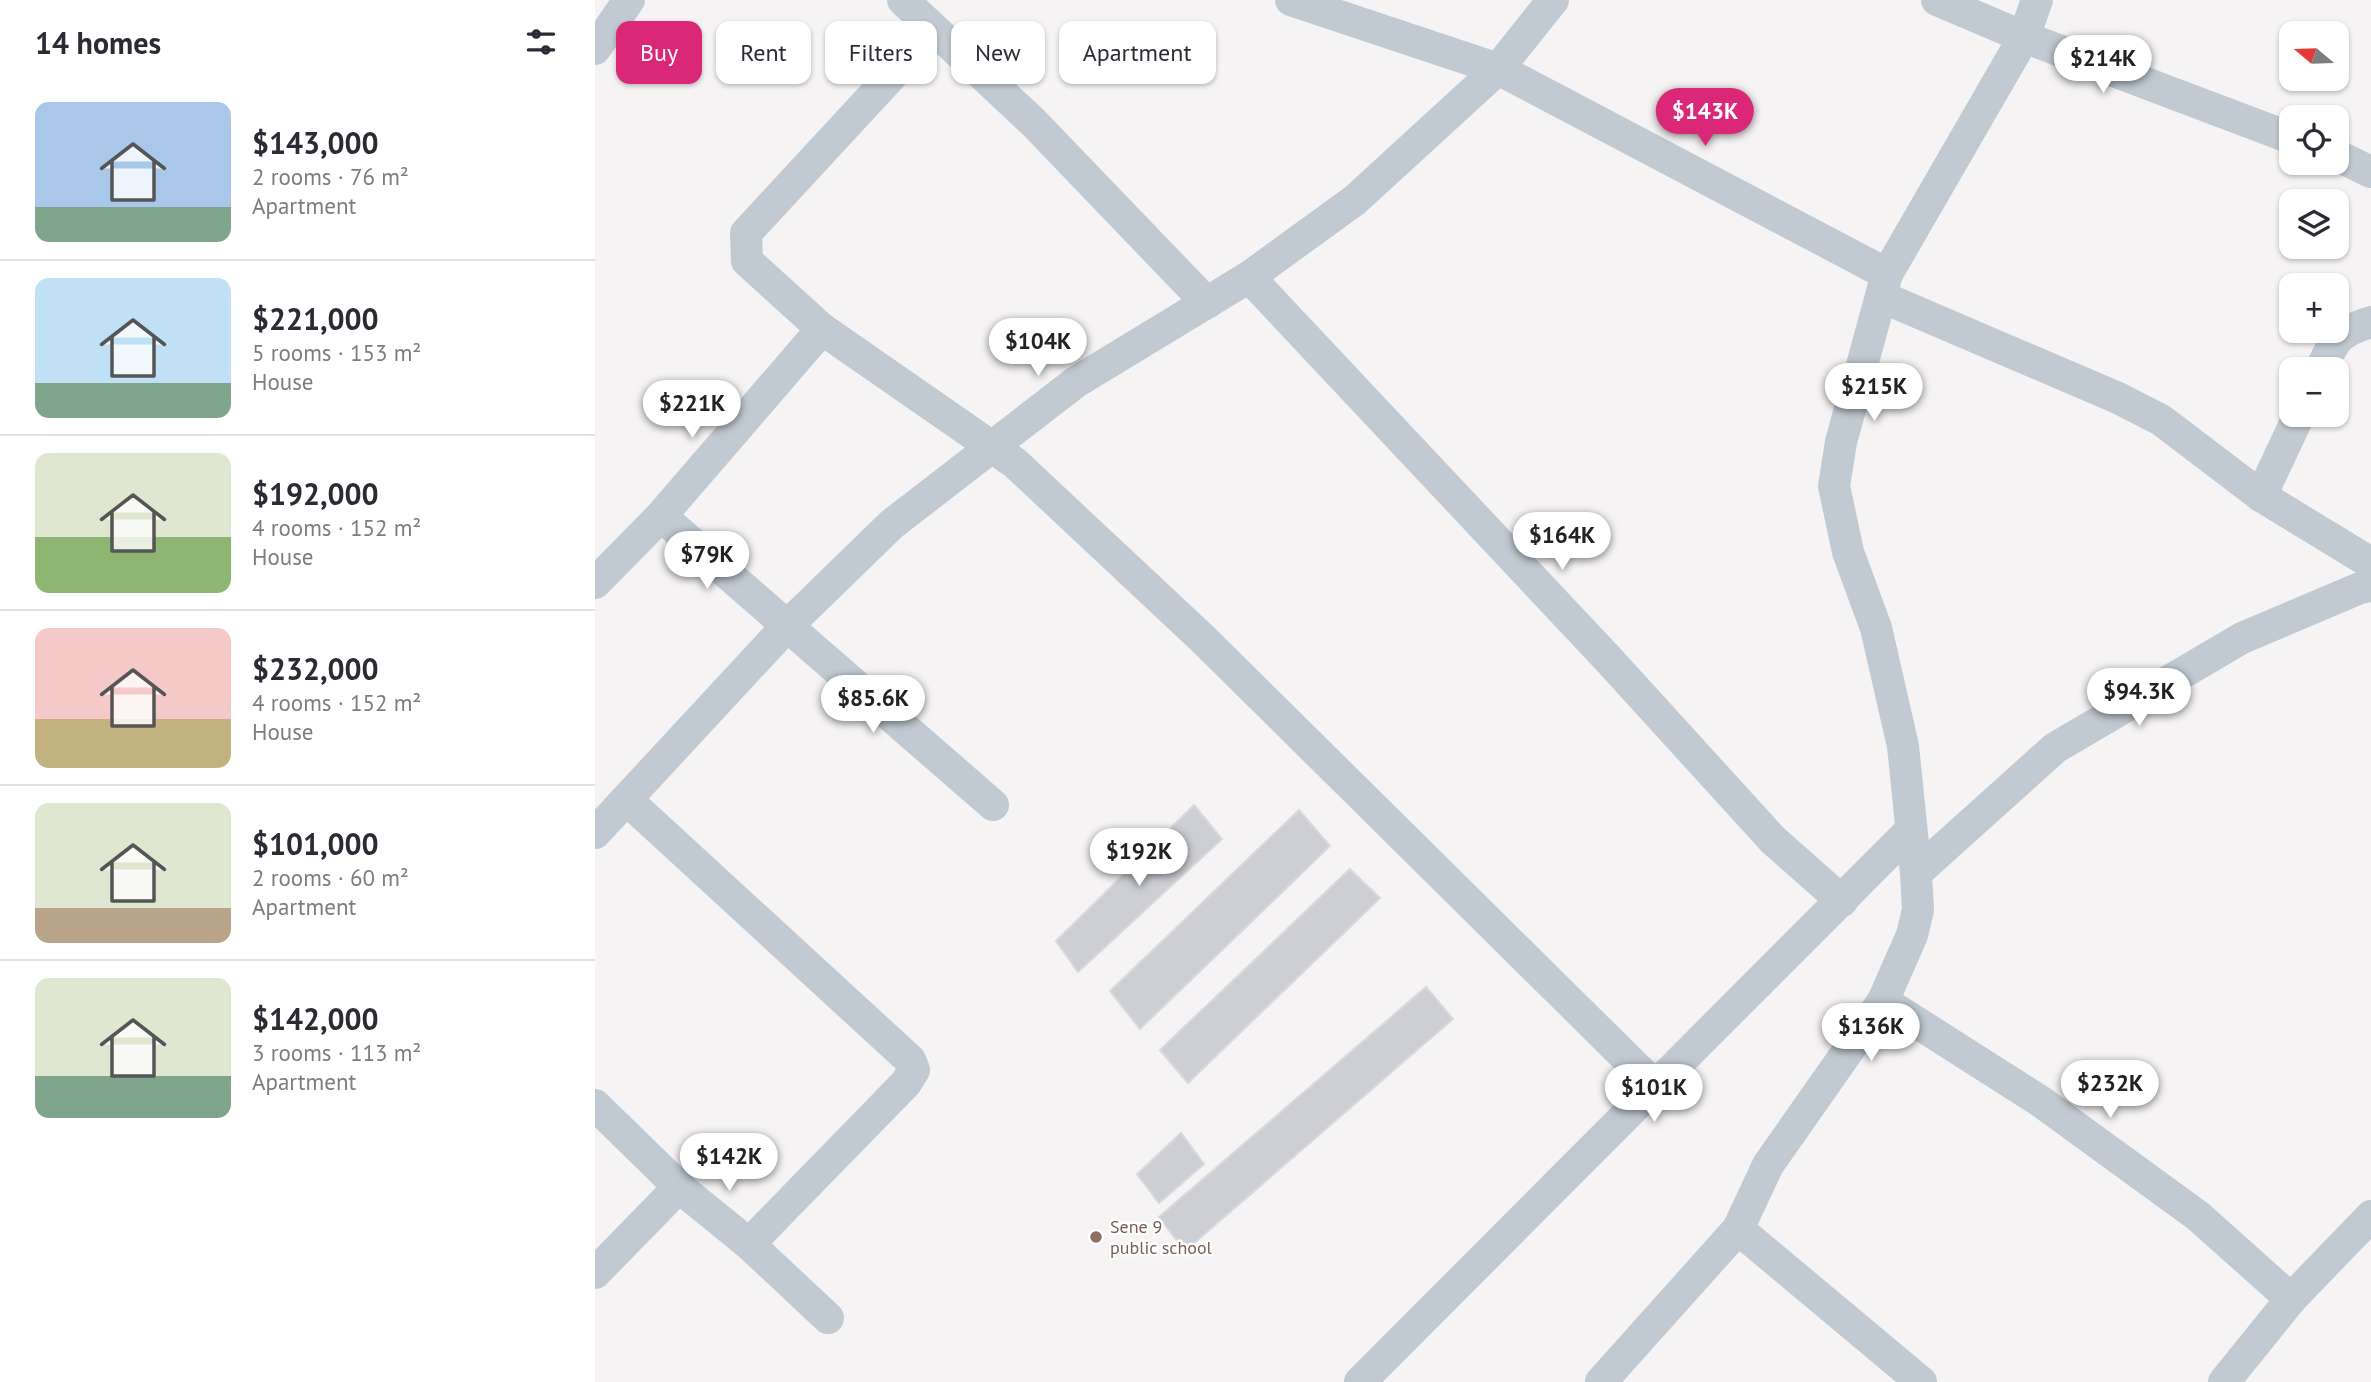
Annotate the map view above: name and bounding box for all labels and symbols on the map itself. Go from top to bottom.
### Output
north arrow [2279,21,2349,91]
pin: $214K [2054,36,2152,95]
pin: $143K [1656,88,1754,148]
pin: $104K [989,318,1087,378]
pin: $215K [1825,364,1923,423]
pin: $221K [643,380,741,440]
pin: $164K [1513,512,1611,572]
pin: $79K [666,532,748,591]
pin: $94.3K [2082,668,2196,728]
pin: $85.6K [816,676,930,735]
pin: $192K [1090,828,1188,888]
pin: $136K [1822,1004,1920,1063]
pin: $232K [2061,1060,2159,1120]
pin: $101K [1605,1064,1703,1124]
pin: $142K [680,1134,778,1193]
place label: Sene 9 public school [1110,1215,1213,1259]
marker: Sene 9 public school [1088,1229,1104,1245]

